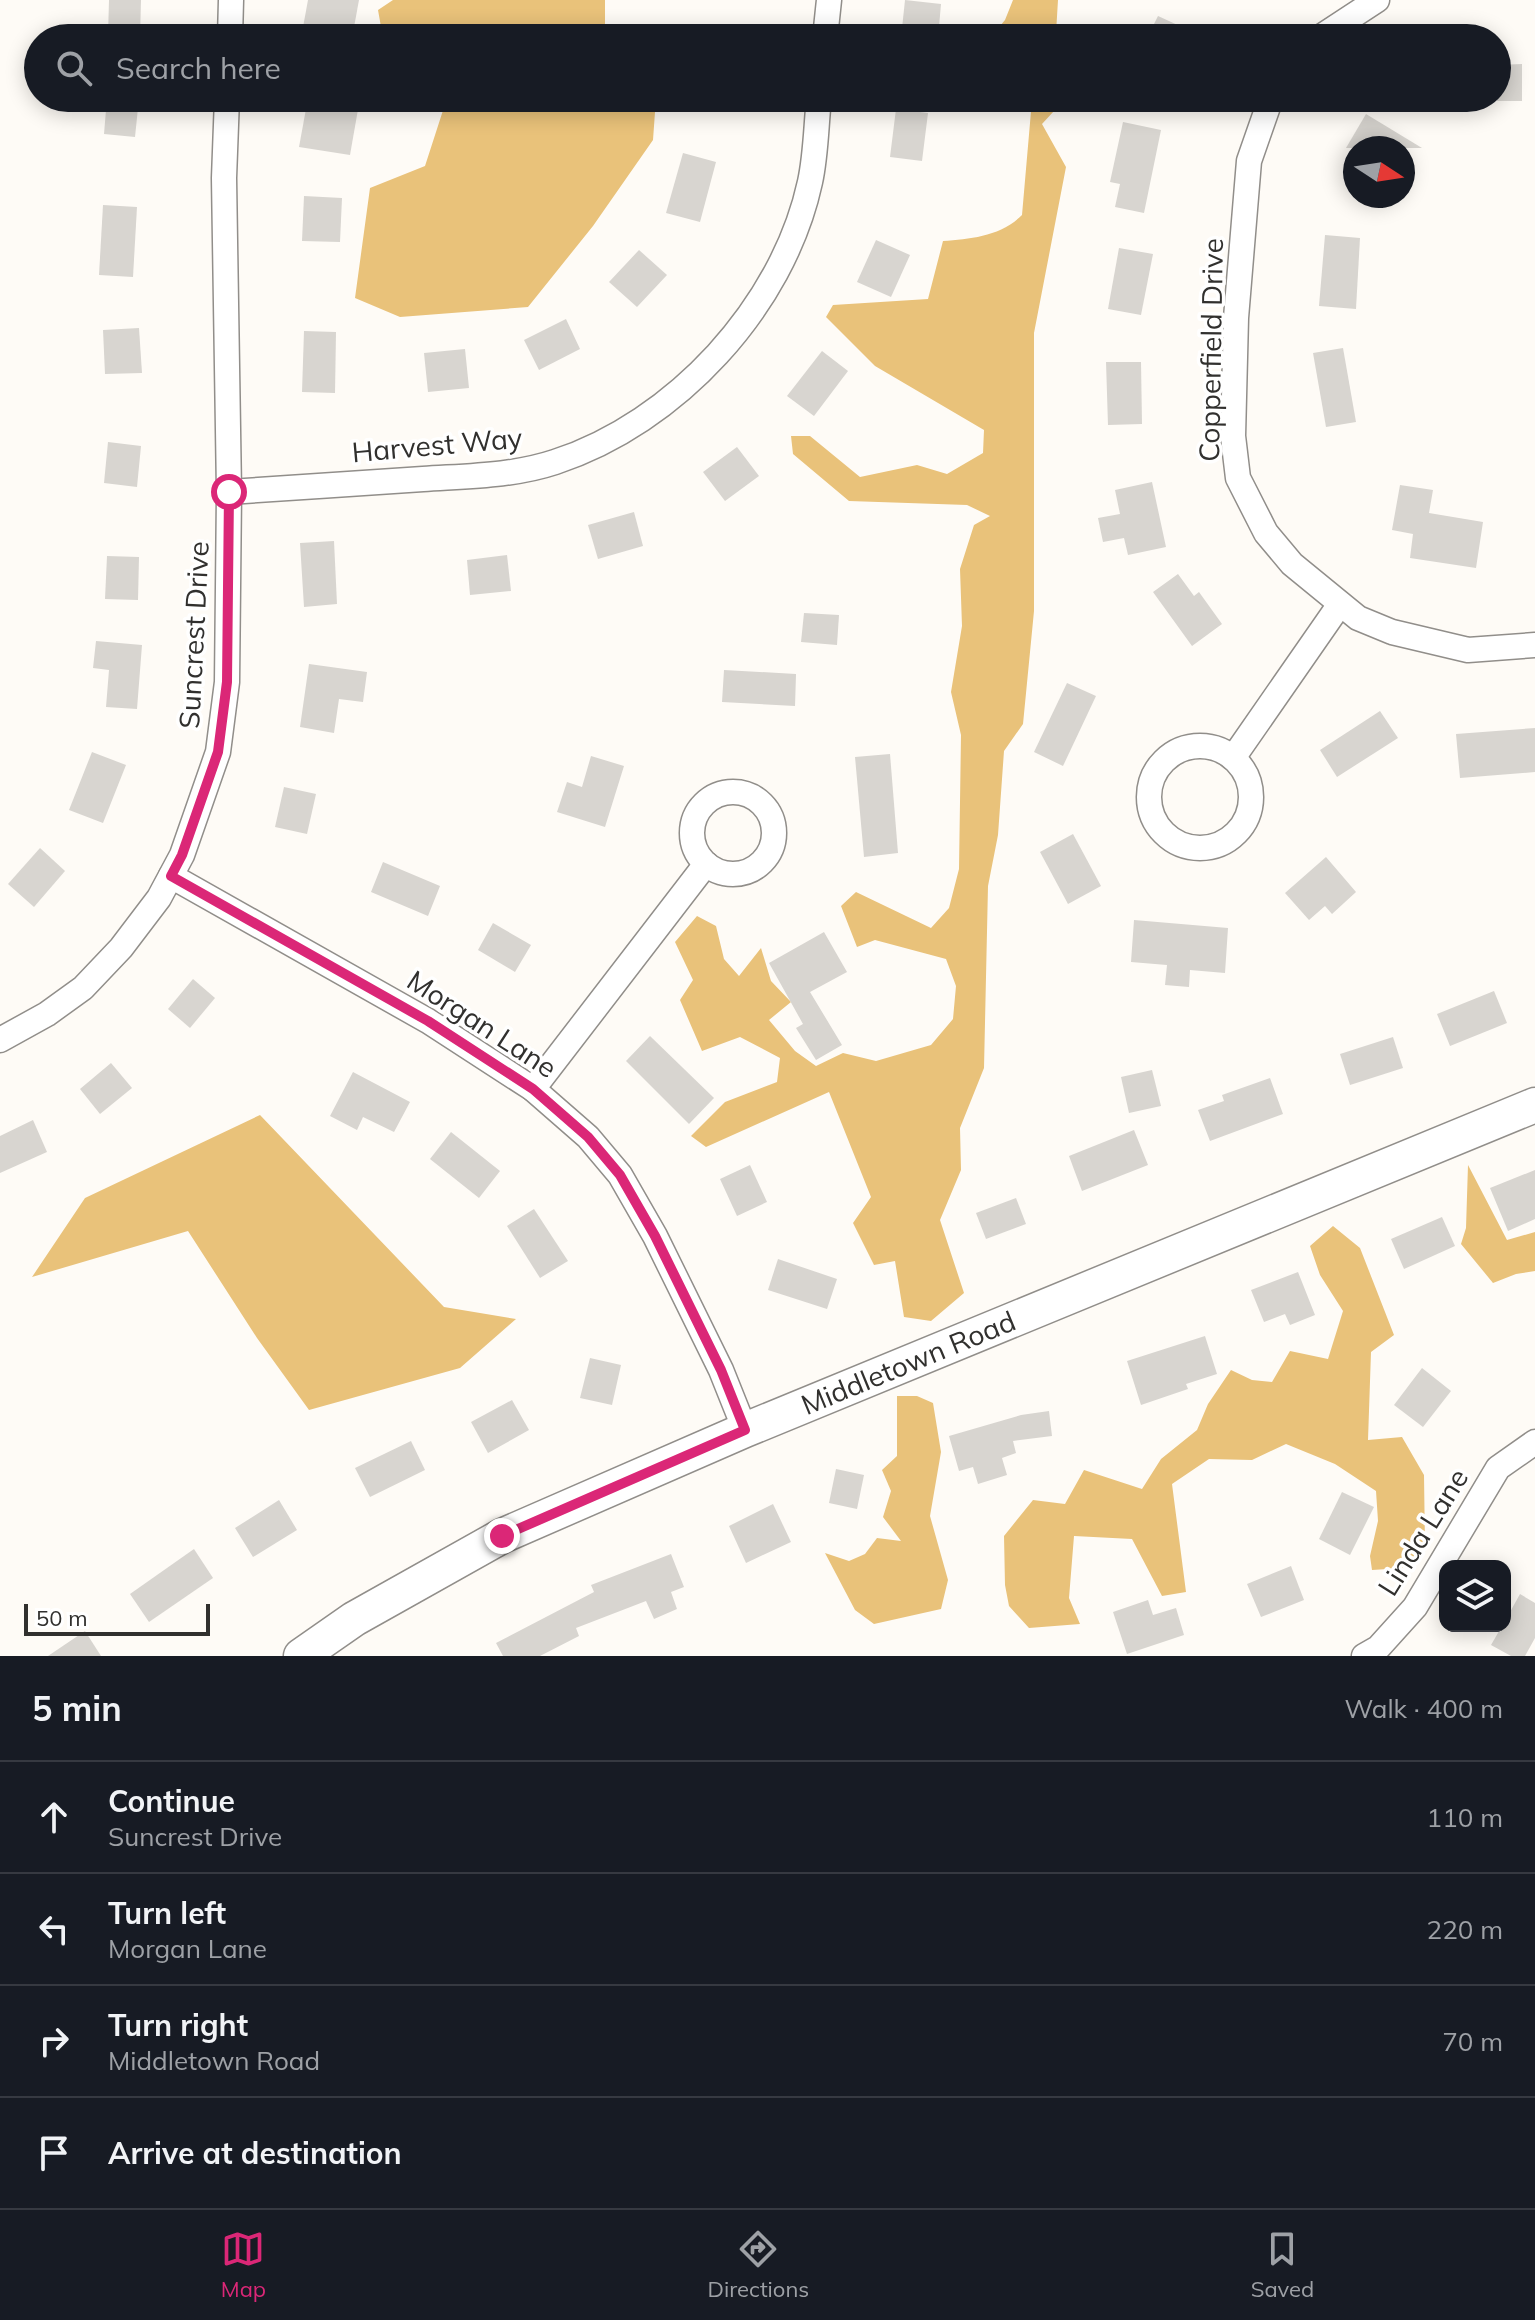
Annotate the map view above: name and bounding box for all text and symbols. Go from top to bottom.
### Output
search box [24,24,1511,112]
icon: search [52,46,96,90]
text: Search here [116,49,281,87]
north arrow [1343,136,1415,208]
street label: Copperfield Drive [1191,238,1230,462]
street label: Harvest Way [350,420,524,469]
route start [211,474,247,510]
street label: Suncrest Drive [171,540,216,730]
street label: Morgan Lane [401,962,564,1085]
street label: Middletown Road [796,1303,1020,1422]
street label: Linda Lane [1370,1462,1475,1602]
route end [484,1518,520,1554]
map controls [1439,1560,1511,1632]
button: layers [1439,1560,1511,1632]
scale bar [24,1600,210,1636]
text: 50 m [36,1604,87,1632]
text: 5 min [32,1687,122,1730]
text: Walk · 400 m [1344,1692,1503,1725]
text: Continue [108,1782,235,1820]
icon: ahead [32,1795,76,1839]
text: 110 m [1427,1801,1503,1834]
text: Suncrest Drive [108,1820,282,1853]
text: Turn left [108,1894,226,1932]
icon: left [32,1907,76,1951]
text: 220 m [1427,1913,1503,1946]
text: Morgan Lane [108,1932,267,1965]
text: Turn right [108,2006,248,2044]
icon: right [32,2019,76,2063]
text: 70 m [1442,2025,1503,2058]
text: Middletown Road [108,2044,320,2077]
icon: arrive [32,2131,76,2175]
text: Arrive at destination [108,2134,402,2172]
tab: Map [221,2227,266,2303]
tab: Directions [708,2227,809,2303]
tab: Saved [1251,2227,1314,2303]

